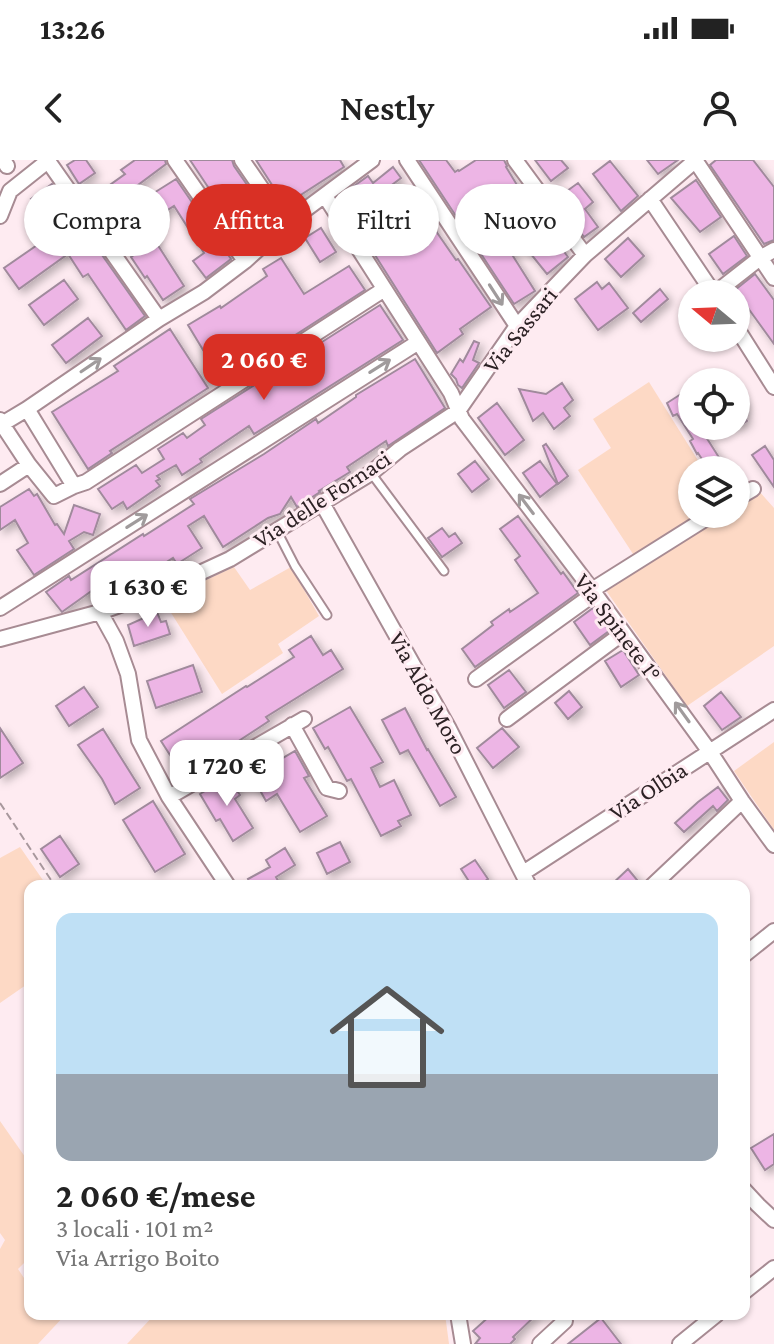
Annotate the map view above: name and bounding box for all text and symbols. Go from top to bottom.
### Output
text: 13:26 [40,12,106,45]
icon: back [32,86,76,130]
icon: person [698,86,742,130]
text: Nestly [340,88,434,128]
chip: Compra [24,184,170,256]
chip: Affitta [186,184,312,256]
chip: Filtri [328,184,439,256]
chip: Nuovo [455,184,585,256]
north arrow [678,280,750,352]
map controls [678,280,750,528]
street label: Via Sassari [477,281,562,378]
one-way arrow [488,283,504,306]
pin: 2 060 € [190,334,338,402]
text: 2 060 € [221,345,307,374]
one-way arrow [80,357,102,373]
one-way arrow [368,358,390,375]
button: locate [678,368,750,440]
street label: Via delle Fornaci [248,444,395,553]
button: layers [678,456,750,528]
one-way arrow [518,494,535,515]
one-way arrow [125,513,147,530]
pin: 1 630 € [74,561,222,629]
street label: Via Spinete 1° [569,568,668,686]
text: 1 630 € [108,572,188,601]
street label: Via Aldo Moro [384,627,473,759]
one-way arrow [673,702,690,724]
pin: 1 720 € [153,740,301,808]
text: 1 720 € [188,751,266,780]
street label: Via Olbia [604,755,692,826]
icon: home [315,965,459,1109]
text: 2 060 €/mese [56,1177,255,1214]
text: 3 locali · 101 m² [56,1214,213,1243]
text: Via Arrigo Boito [56,1243,220,1272]

